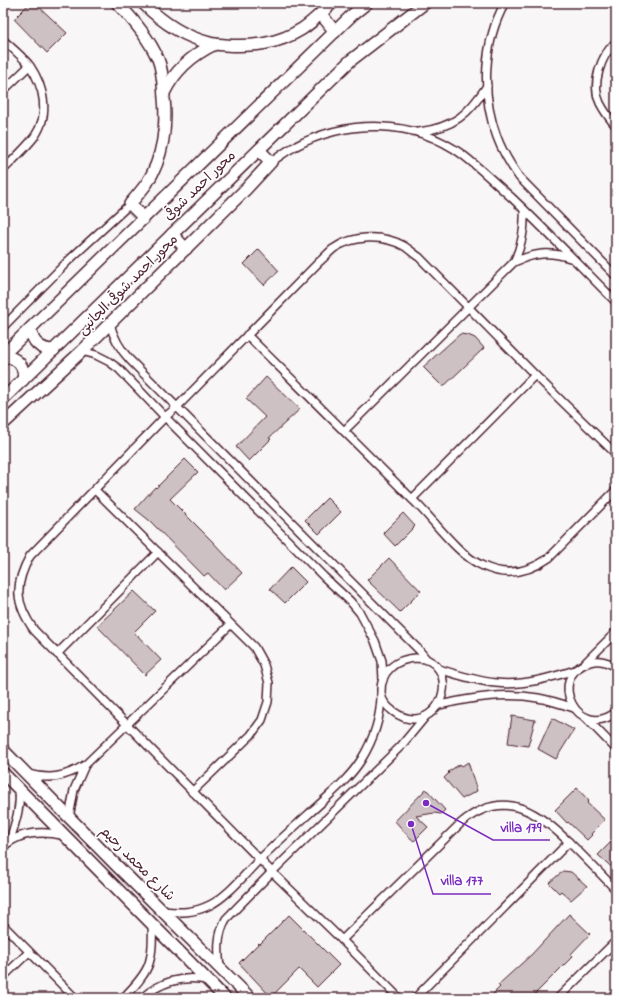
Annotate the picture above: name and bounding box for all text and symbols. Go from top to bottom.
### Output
street label: محور احمد شوقى [159,146,241,226]
street label: محور احمد شوقى الجانبى [73,230,183,340]
callout: villa 179 [493,813,550,840]
text: villa 179 [500,817,542,839]
street label: شارع محمد رحيم [95,822,179,906]
callout: villa 177 [433,867,491,894]
text: villa 177 [440,870,484,892]

